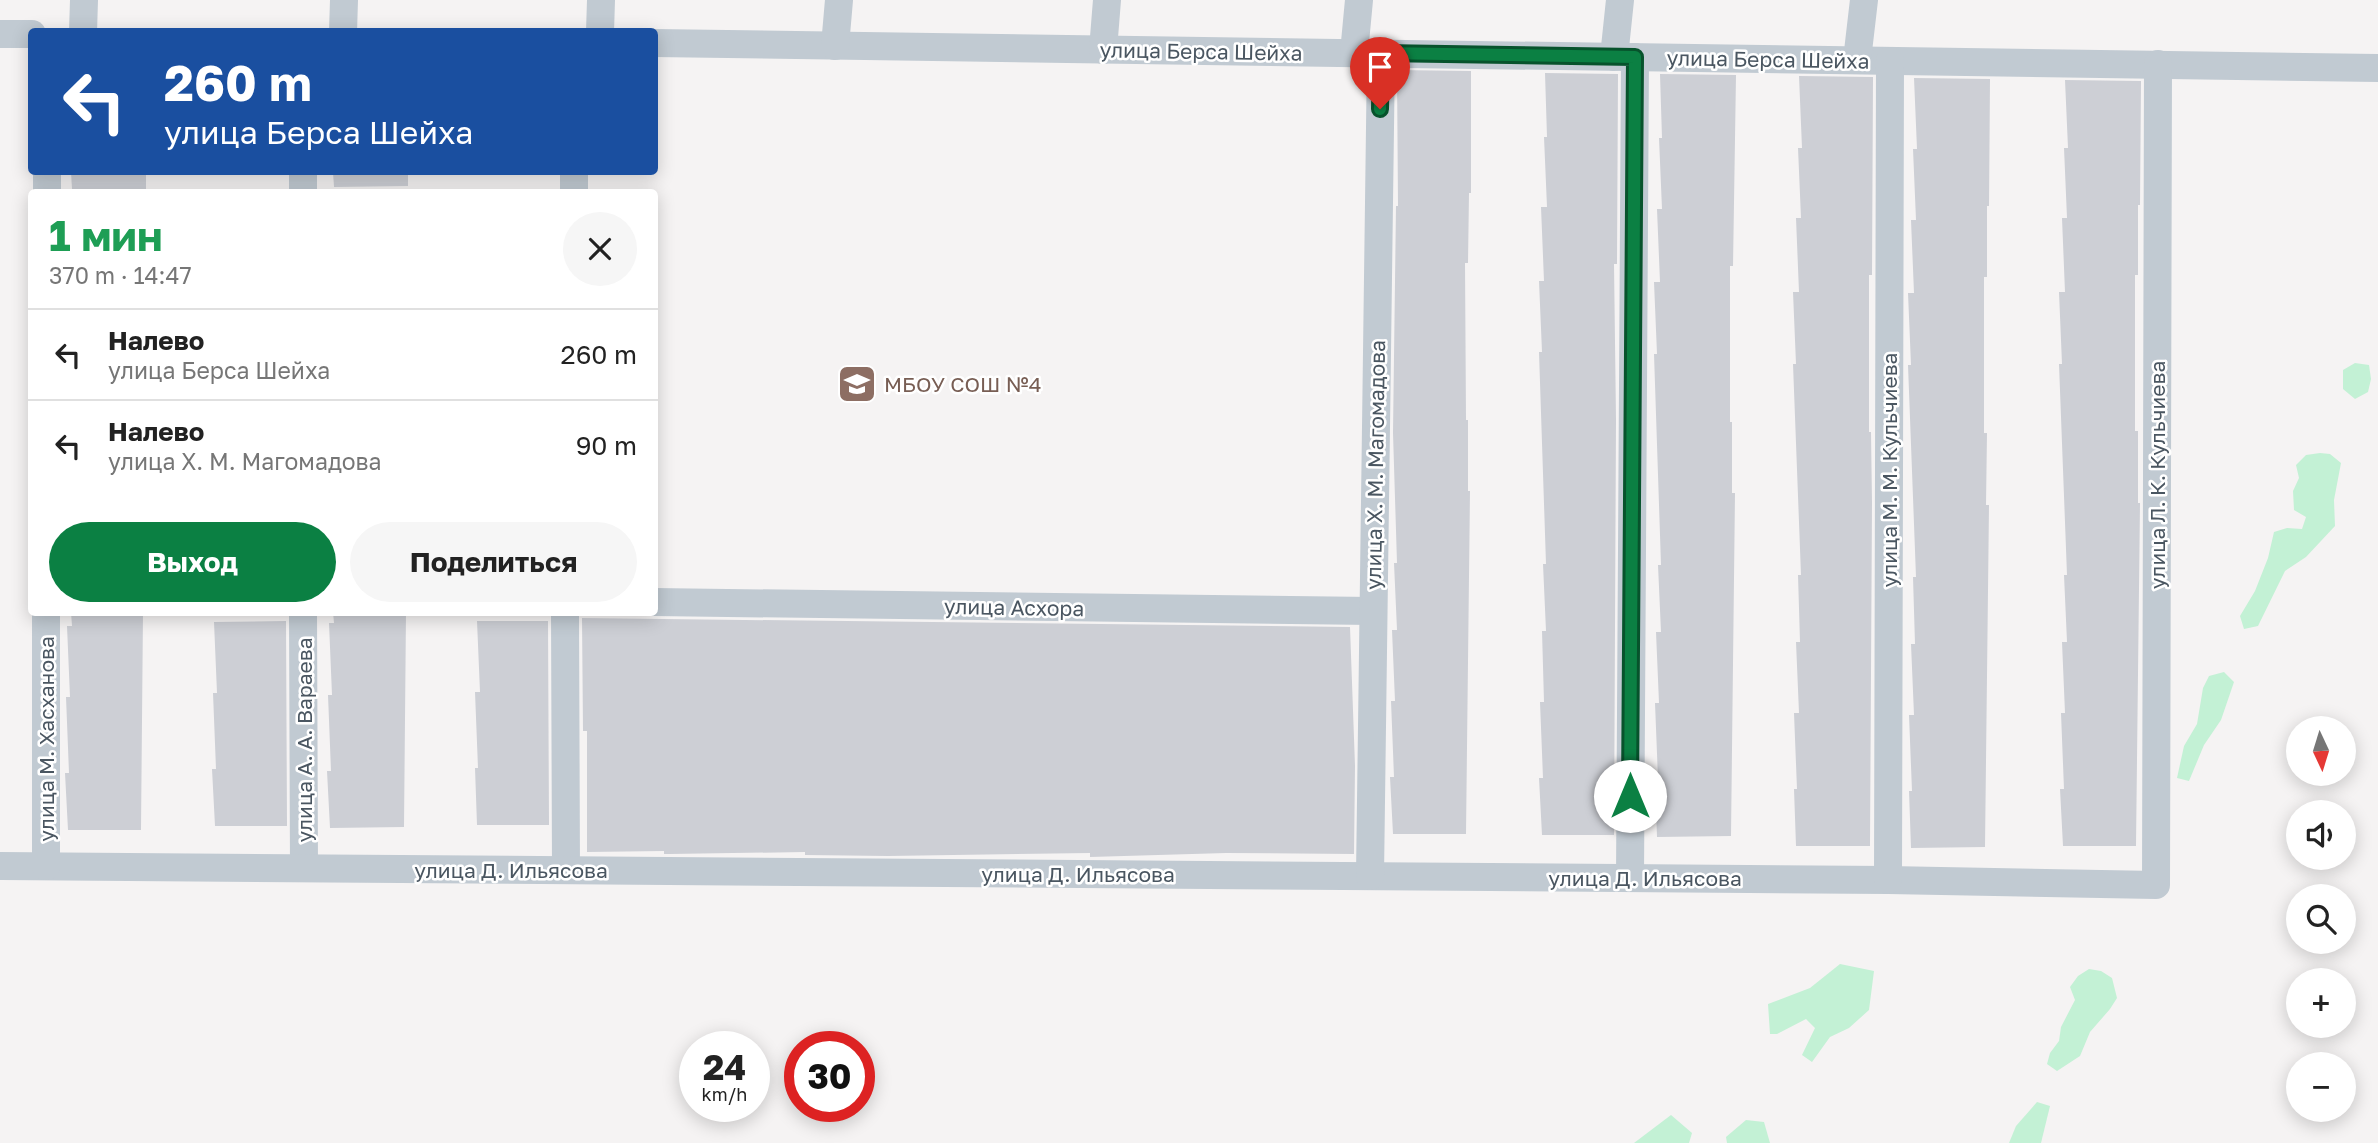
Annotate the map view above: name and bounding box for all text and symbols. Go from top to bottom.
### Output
street label: улица Берса Шейха [1099,36,1303,66]
pin [1350,37,1410,109]
street label: улица Берса Шейха [1666,44,1870,74]
icon: arrive [1361,48,1399,86]
text: 260 m [164,53,312,112]
icon: left [49,56,140,147]
text: улица Берса Шейха [164,113,473,151]
text: 1 мин [49,210,163,260]
button: close [563,212,637,286]
text: 370 m · 14:47 [49,261,192,289]
text: Налево [108,325,204,356]
icon: left [49,336,87,374]
text: 260 m [561,339,637,370]
street label: улица Х. М. Магомадова [1360,340,1390,590]
street label: улица М. М. Кульчиева [1876,353,1902,587]
text: улица Берса Шейха [108,356,330,384]
street label: улица Л. К. Кульчиева [2144,361,2170,589]
school or university icon: МБОУ СОШ №4 [836,363,878,405]
place label: МБОУ СОШ №4 [884,371,1042,397]
text: Налево [108,416,204,447]
icon: left [49,427,87,465]
text: 90 m [576,430,637,461]
text: улица Х. М. Магомадова [108,447,382,475]
button: Выход [49,522,336,602]
button: Поделиться [350,522,637,602]
street label: улица Асхора [944,593,1084,621]
street label: улица М. Хасханова [33,636,59,842]
street label: улица А. А. Вараева [291,637,317,843]
north arrow [2286,716,2356,786]
map controls [2286,716,2356,1122]
position arrow [1593,759,1667,833]
button: sound [2286,800,2356,870]
street label: улица Д. Ильясова [414,857,608,883]
street label: улица Д. Ильясова [981,861,1175,887]
street label: улица Д. Ильясова [1548,865,1742,891]
button: search [2286,884,2356,954]
button: + [2286,968,2356,1038]
speed limit sign: 30 [784,1031,875,1122]
text: 24 [703,1046,746,1088]
button: − [2286,1052,2356,1122]
text: km/h [702,1083,747,1105]

